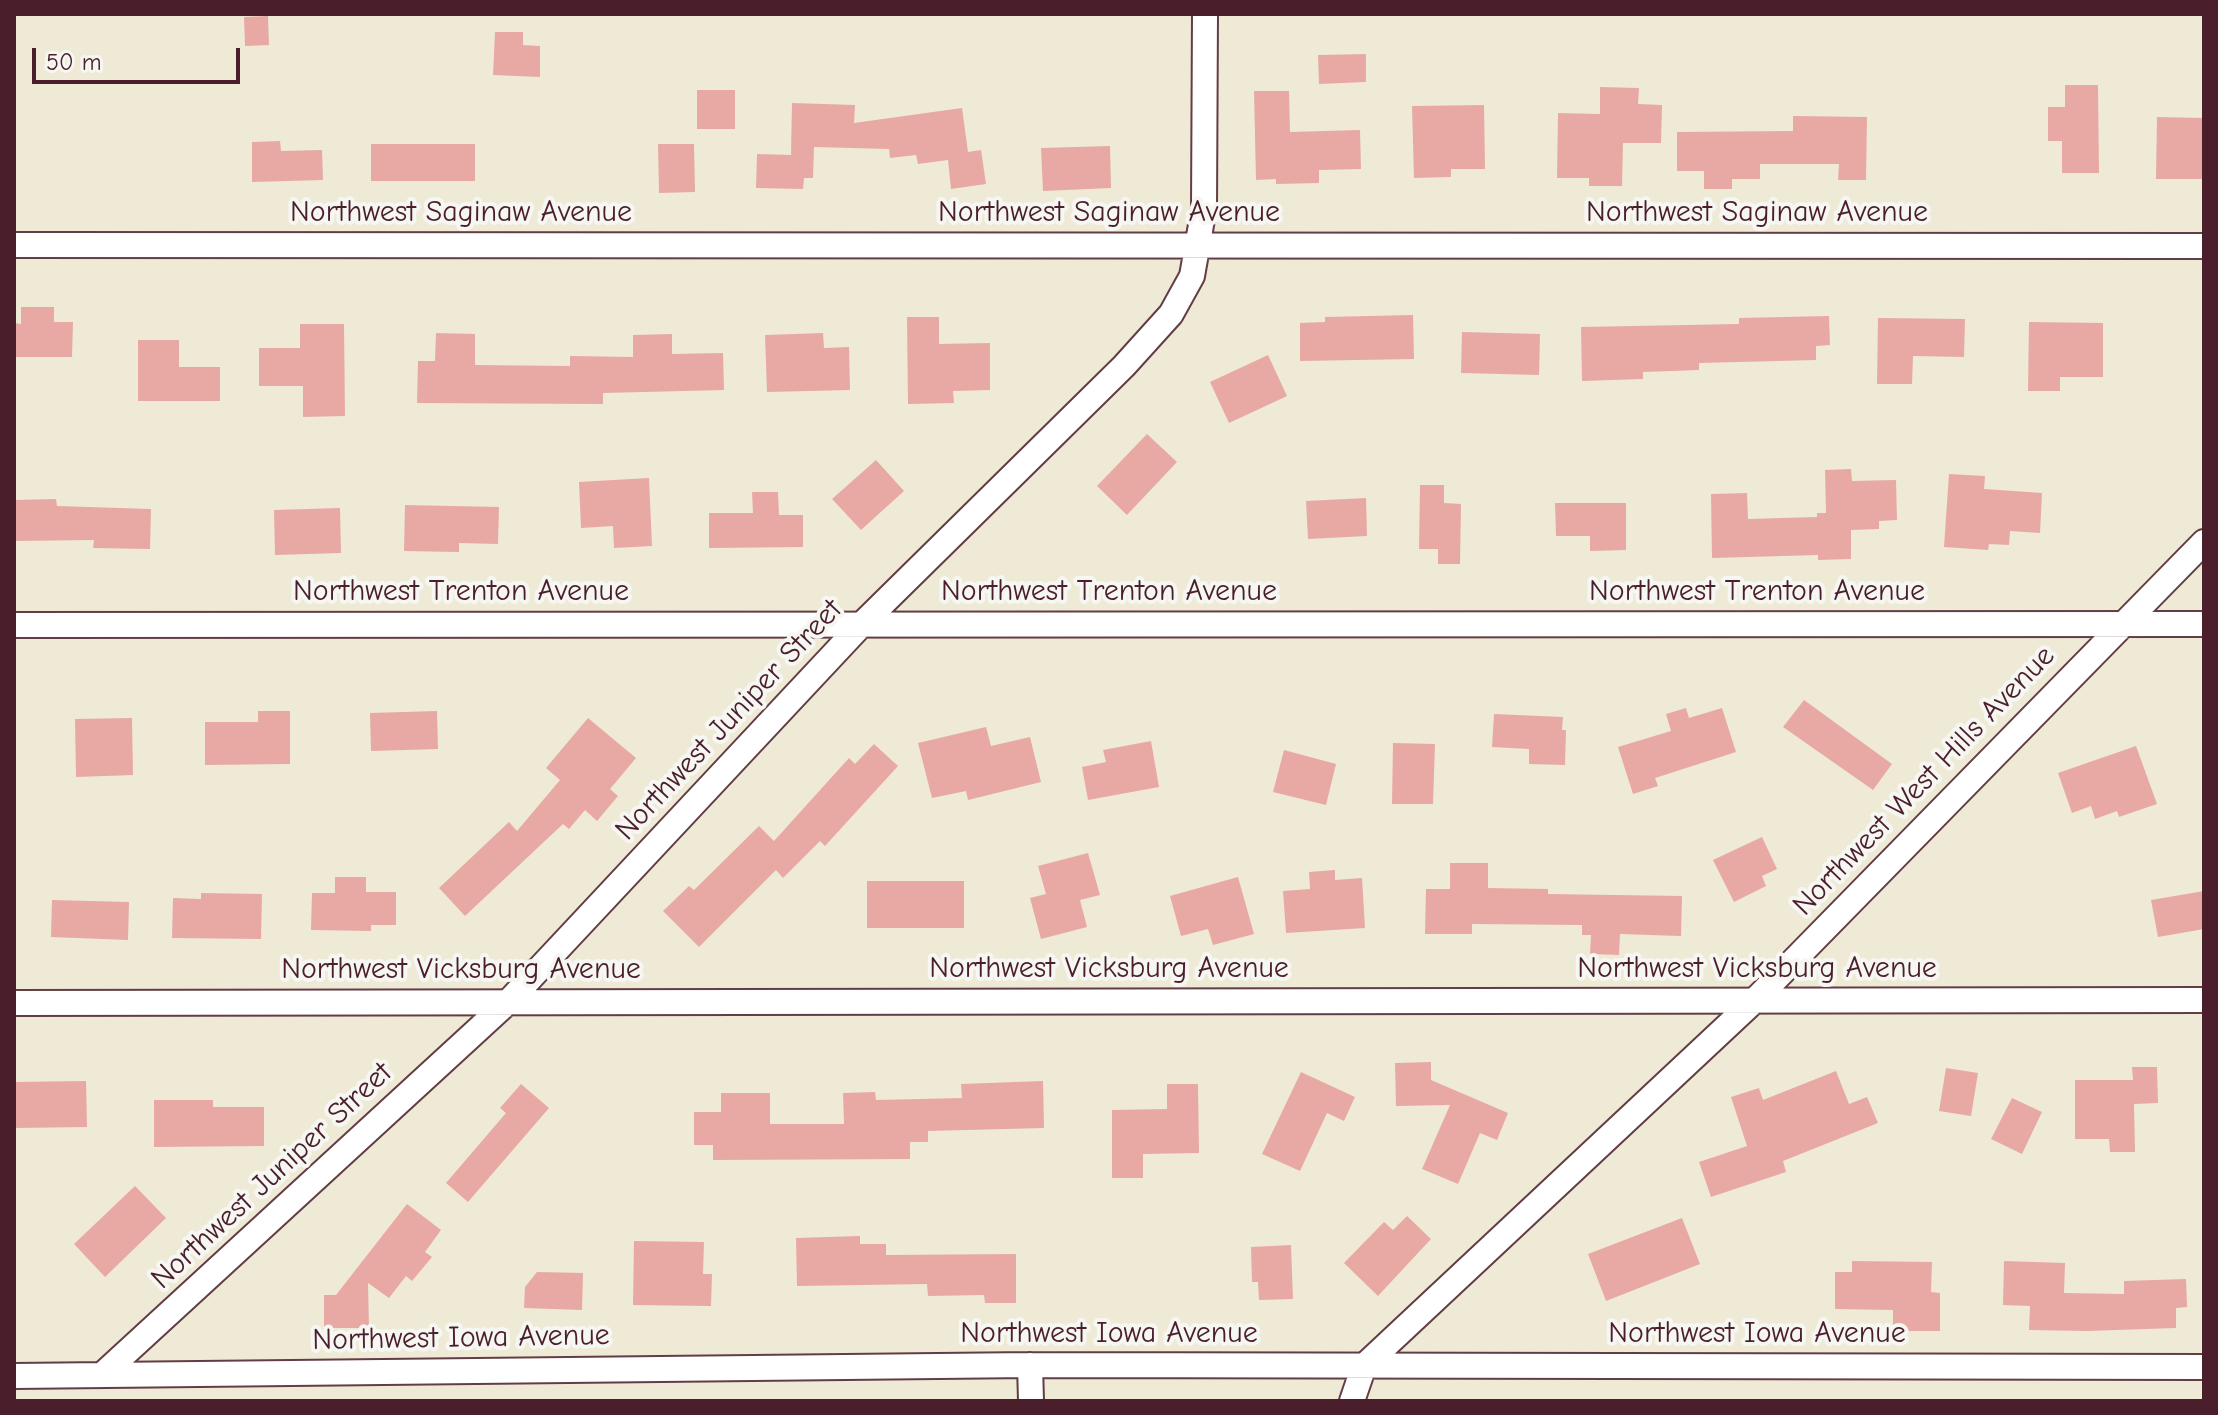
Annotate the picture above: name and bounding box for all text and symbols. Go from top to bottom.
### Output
scale bar [36,32,244,82]
text: 50 m [46,48,102,76]
street label: Northwest Saginaw Avenue [290,195,632,231]
street label: Northwest Saginaw Avenue [938,195,1280,231]
street label: Northwest Saginaw Avenue [1586,195,1928,231]
street label: Northwest Trenton Avenue [293,574,629,610]
street label: Northwest Trenton Avenue [941,574,1277,610]
street label: Northwest Trenton Avenue [1589,574,1925,610]
street label: Northwest Juniper Street [608,592,850,848]
street label: Northwest West Hills Avenue [1786,639,2062,923]
street label: Northwest Vicksburg Avenue [929,951,1289,987]
street label: Northwest Vicksburg Avenue [1577,951,1937,987]
street label: Northwest Vicksburg Avenue [281,952,641,988]
street label: Northwest Juniper Street [144,1055,400,1297]
street label: Northwest Iowa Avenue [960,1316,1258,1352]
street label: Northwest Iowa Avenue [1608,1316,1906,1352]
street label: Northwest Iowa Avenue [312,1317,610,1359]

